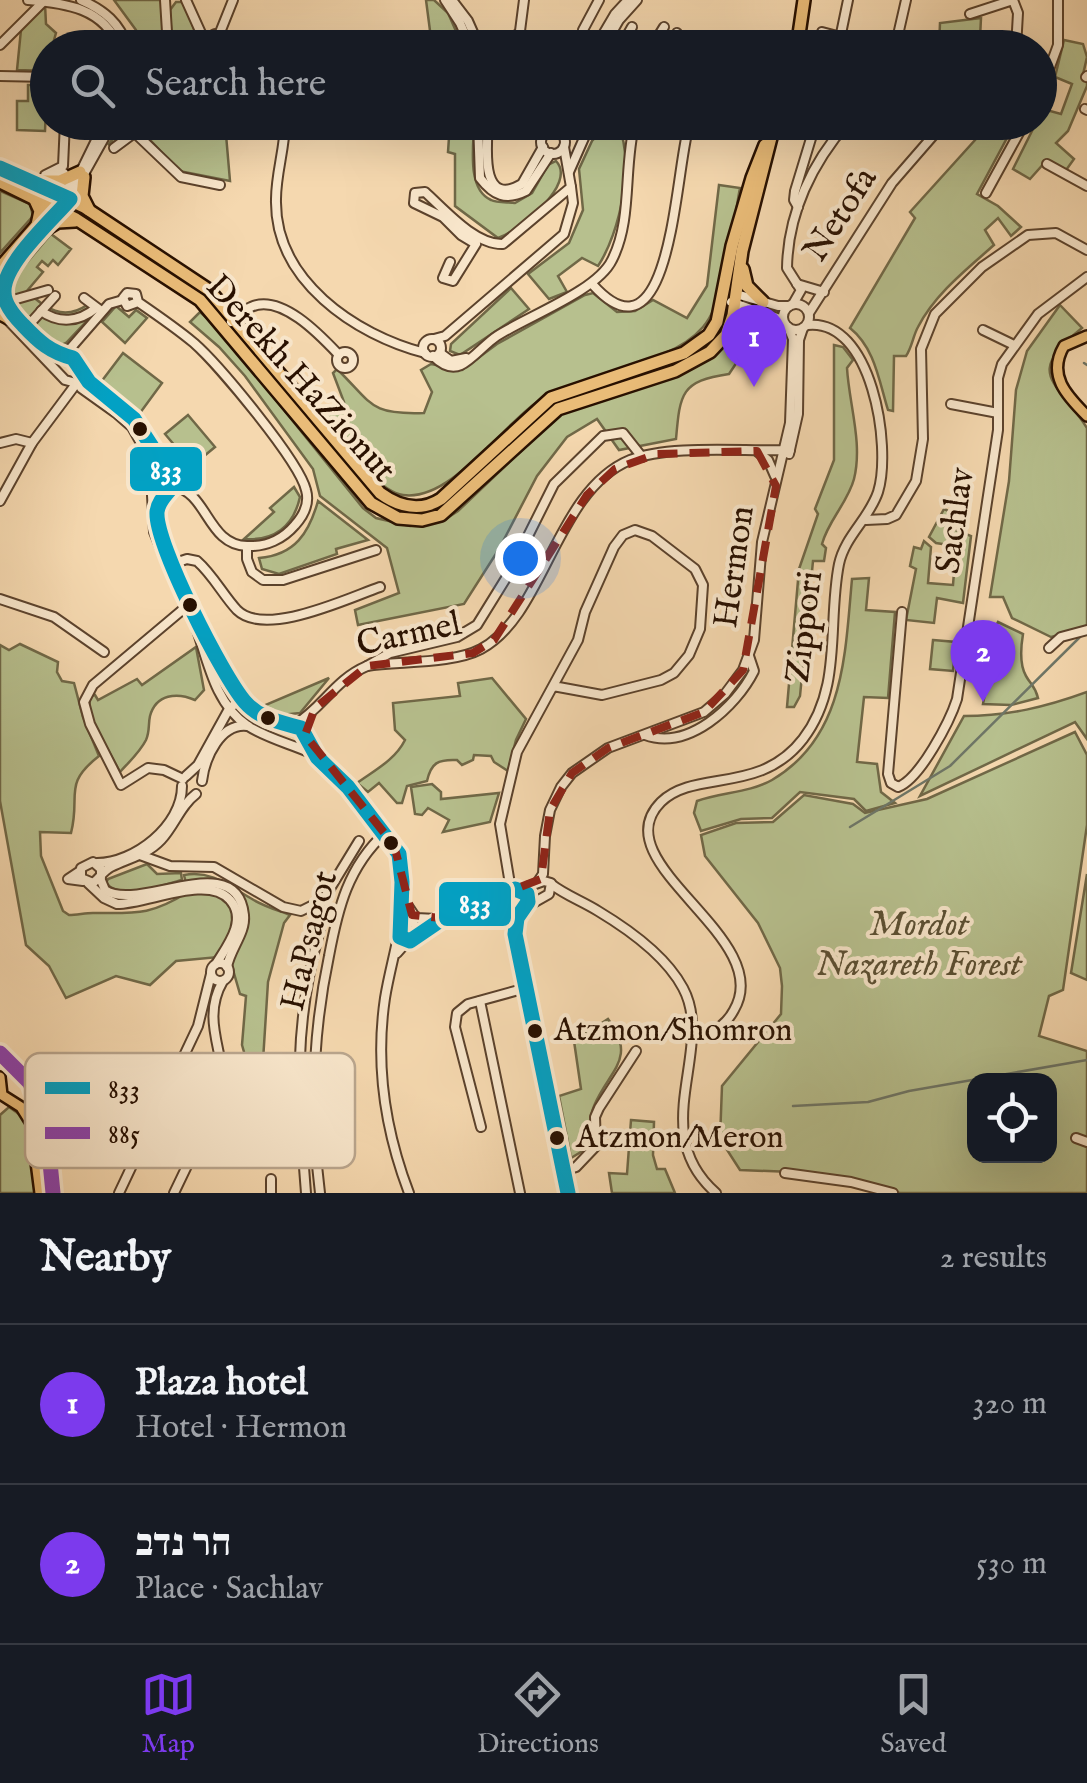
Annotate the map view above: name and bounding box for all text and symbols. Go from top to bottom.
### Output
search box [30,30,1057,140]
icon: search [65,58,120,113]
text: Search here [145,61,326,109]
street label: Netofa [794,158,889,271]
street label: Derekh HaZionut [195,266,405,492]
pin: 1 [722,304,786,387]
unlabelled marker [130,419,150,439]
line badge: 833 [128,445,204,493]
text: 833 [150,454,182,489]
street label: Sachlav [926,465,986,577]
street label: Hermon [704,503,766,631]
your location [495,533,546,584]
street label: Zippori [776,568,834,686]
unlabelled marker [180,595,200,615]
street label: Carmel [353,602,466,668]
pin: 2 [950,620,1016,702]
unlabelled marker [258,708,278,728]
unlabelled marker [381,833,401,853]
street label: HaPsagot [271,866,349,1016]
line badge: 833 [437,880,513,928]
text: 833 [459,888,491,923]
park label: Mordot Nazareth Forest [816,903,1024,988]
place label: Atzmon/Shomron [553,1011,792,1052]
marker: Atzmon/Shomron [525,1021,545,1041]
legend [25,1053,355,1168]
text: 833 [108,1073,140,1108]
map controls [967,1073,1057,1163]
button: locate [967,1073,1057,1163]
text: 885 [108,1118,140,1153]
place label: Atzmon/Meron [575,1118,784,1159]
marker: Atzmon/Meron [547,1128,567,1148]
text: Nearby [40,1232,171,1285]
text: 2 results [940,1238,1047,1279]
text: Plaza hotel [135,1360,308,1408]
text: 1 [67,1384,78,1425]
text: 320 m [973,1384,1047,1425]
text: Hotel · Hermon [135,1408,347,1449]
text: הר נדב [135,1521,231,1569]
text: 2 [65,1544,80,1585]
text: 530 m [976,1544,1047,1585]
text: Place · Sachlav [135,1569,323,1610]
tab: Map [141,1667,196,1762]
tab: Directions [477,1667,599,1762]
tab: Saved [880,1667,946,1762]

